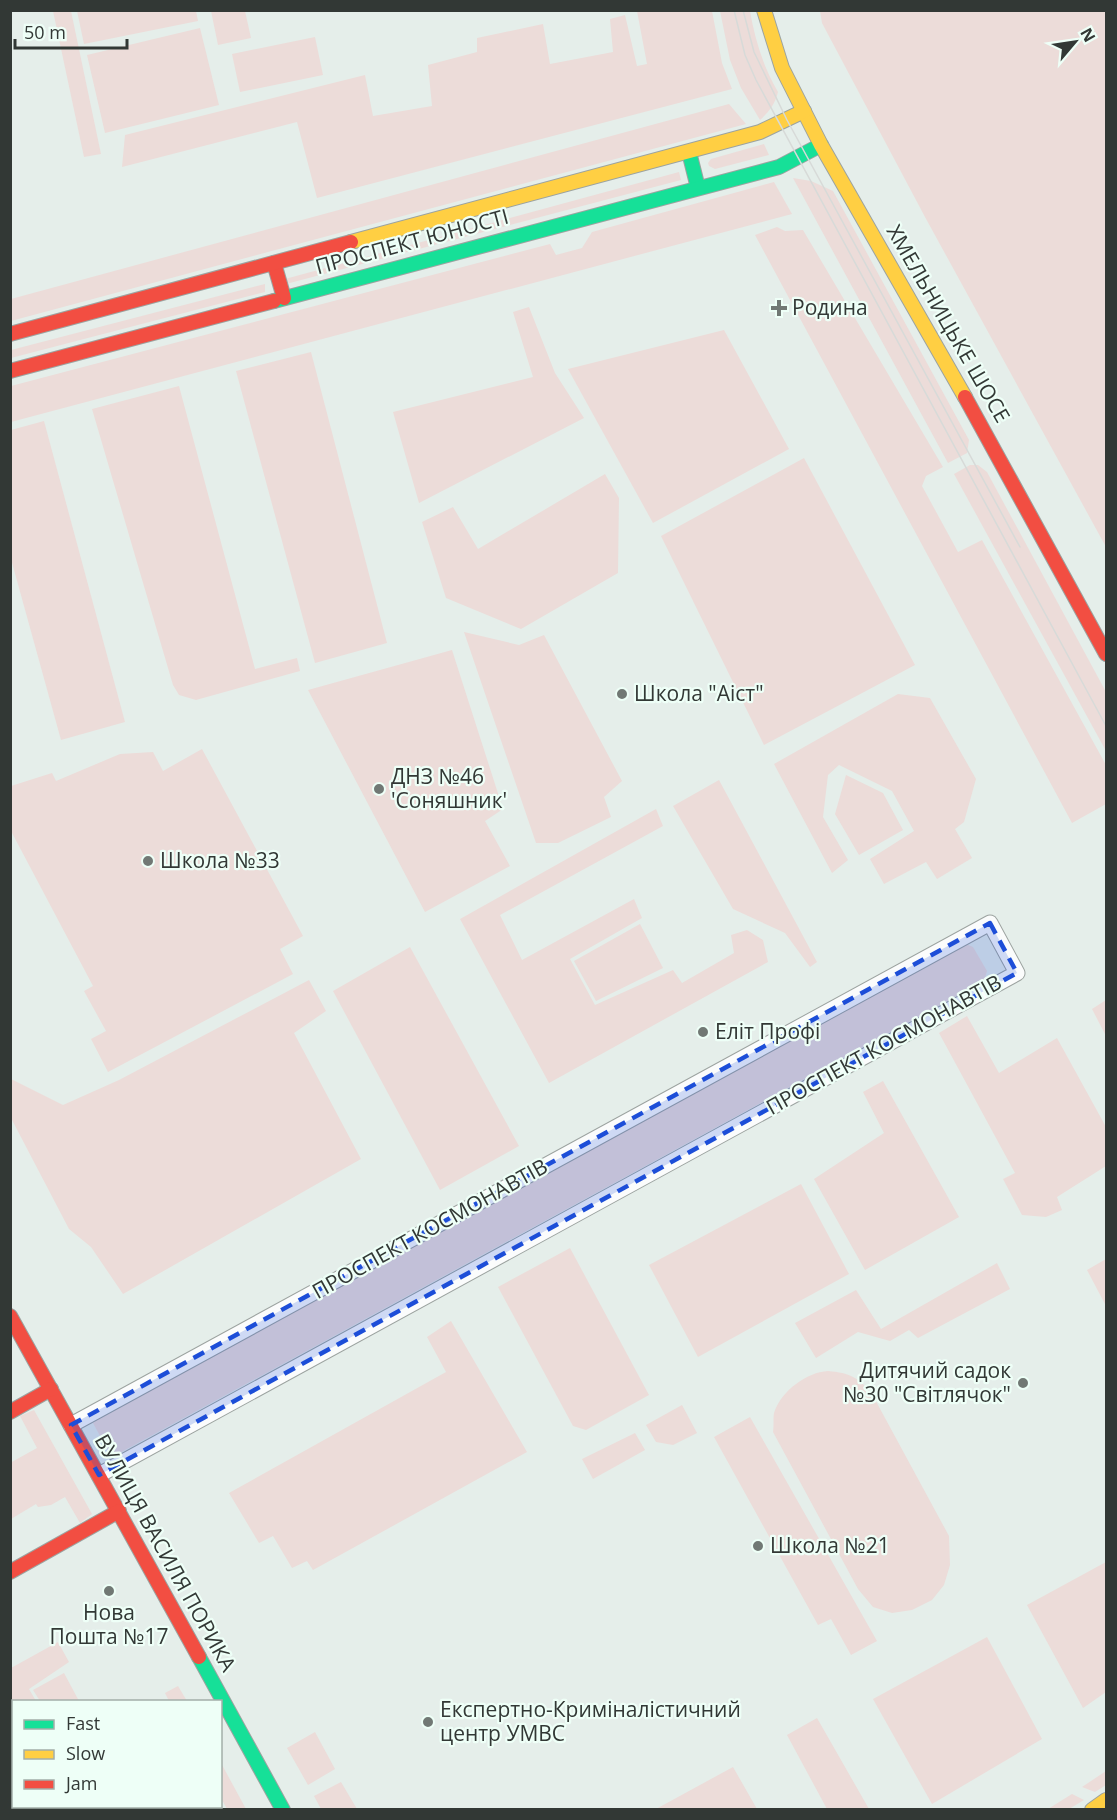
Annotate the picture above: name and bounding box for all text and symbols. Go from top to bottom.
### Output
scale bar [15,12,128,50]
north arrow [1045,12,1105,72]
text: 50 m [24,20,66,44]
text: N [1075,24,1101,46]
street label: ПРОСПЕКТ ЮНОСТІ [312,202,511,280]
street label: ХМЕЛЬНИЦЬКЕ ШОСЕ [881,220,1017,427]
place label: Родина [792,293,868,321]
marker: Родина [770,299,788,317]
place label: Школа "Аіст" [634,679,764,707]
marker: Школа "Аіст" [615,687,629,701]
place label: ДНЗ №46 'Соняшник' [391,762,507,814]
marker: ДНЗ №46 'Соняшник' [372,782,386,796]
place label: Школа №33 [160,846,280,874]
marker: Школа №33 [141,854,155,868]
street label: ПРОСПЕКТ КОСМОНАВТІВ [761,968,1006,1121]
place label: Еліт Профі [715,1017,820,1045]
marker: Еліт Профі [696,1025,710,1039]
street label: ПРОСПЕКТ КОСМОНАВТІВ [307,1152,552,1305]
place label: Дитячий садок №30 "Світлячок" [843,1356,1011,1408]
marker: Дитячий садок №30 "Світлячок" [1016,1376,1030,1390]
street label: ВУЛИЦЯ ВАСИЛЯ ПОРИКА [89,1429,243,1677]
place label: Школа №21 [770,1531,890,1559]
marker: Школа №21 [751,1539,765,1553]
marker: Нова Пошта №17 [102,1584,116,1598]
place label: Нова Пошта №17 [49,1598,169,1650]
place label: Експертно-Криміналістичний центр УМВС [440,1695,741,1747]
legend [12,1700,222,1808]
text: Fast [66,1711,100,1735]
marker: Експертно-Криміналістичний центр УМВС [421,1715,435,1729]
text: Slow [66,1741,105,1765]
text: Jam [64,1771,98,1795]

